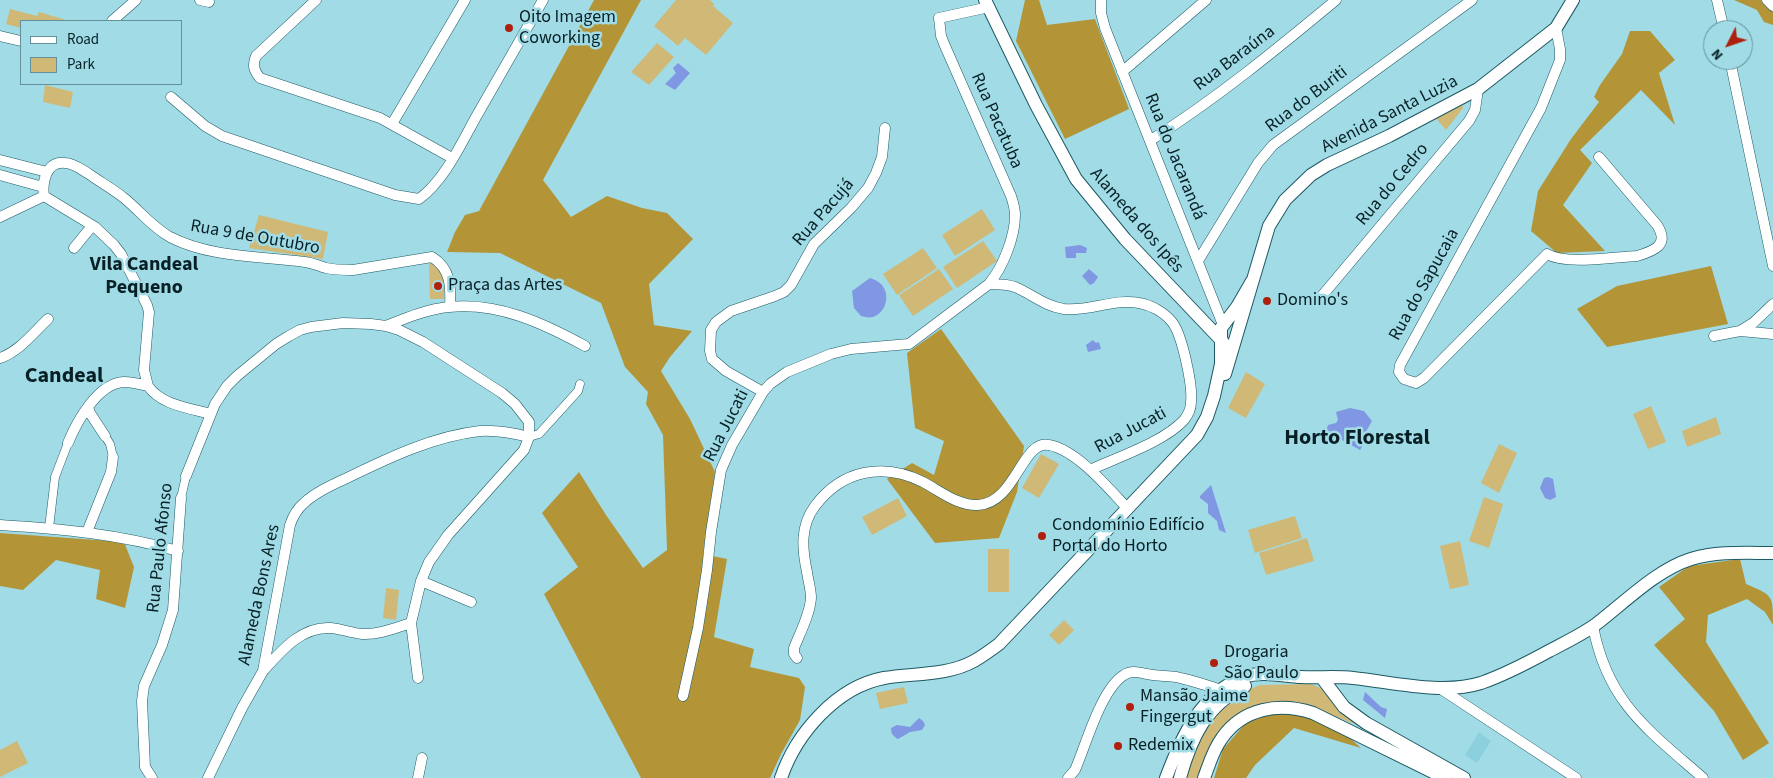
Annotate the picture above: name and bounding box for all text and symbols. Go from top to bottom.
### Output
place label: Oito Imagem Coworking [519,7,616,50]
legend [20,20,182,85]
north arrow [1703,20,1753,70]
street label: Rua Baraúna [1190,21,1280,97]
marker: Oito Imagem Coworking [503,22,515,34]
text: Road [67,29,99,50]
text: N [1707,44,1728,64]
text: Park [67,54,95,75]
street label: Rua do Buriti [1262,62,1352,138]
street label: Rua Pacatuba [965,70,1027,172]
street label: Avenida Santa Luzia [1318,71,1462,159]
street label: Rua do Jacarandá [1139,91,1209,223]
street label: Rua do Cedro [1352,139,1434,231]
street label: Alameda dos Ipês [1085,164,1187,278]
street label: Rua Pacujá [789,175,859,251]
street label: Rua 9 de Outubro [189,216,321,260]
street label: Rua do Sapucaia [1385,225,1465,345]
district label: Vila Candeal Pequeno [90,254,198,301]
place label: Praça das Artes [448,275,562,297]
marker: Praça das Artes [432,280,444,292]
place label: Domino's [1277,290,1348,312]
marker: Domino's [1261,295,1273,307]
district label: Candeal [25,364,103,390]
street label: Rua Jucati [700,386,754,466]
street label: Rua Jucati [1091,403,1171,459]
district label: Horto Florestal [1284,426,1430,452]
street label: Rua Paulo Afonso [143,482,179,614]
place label: Condomínio Edifício Portal do Horto [1052,515,1204,558]
street label: Alameda Bons Ares [235,523,285,667]
marker: Condomínio Edifício Portal do Horto [1036,530,1048,542]
place label: Drogaria São Paulo [1224,642,1299,684]
marker: Drogaria São Paulo [1208,657,1220,669]
place label: Mansão Jaime Fingergut [1140,686,1248,729]
marker: Mansão Jaime Fingergut [1124,701,1136,713]
place label: Redemix [1128,735,1193,757]
marker: Redemix [1112,740,1124,752]

